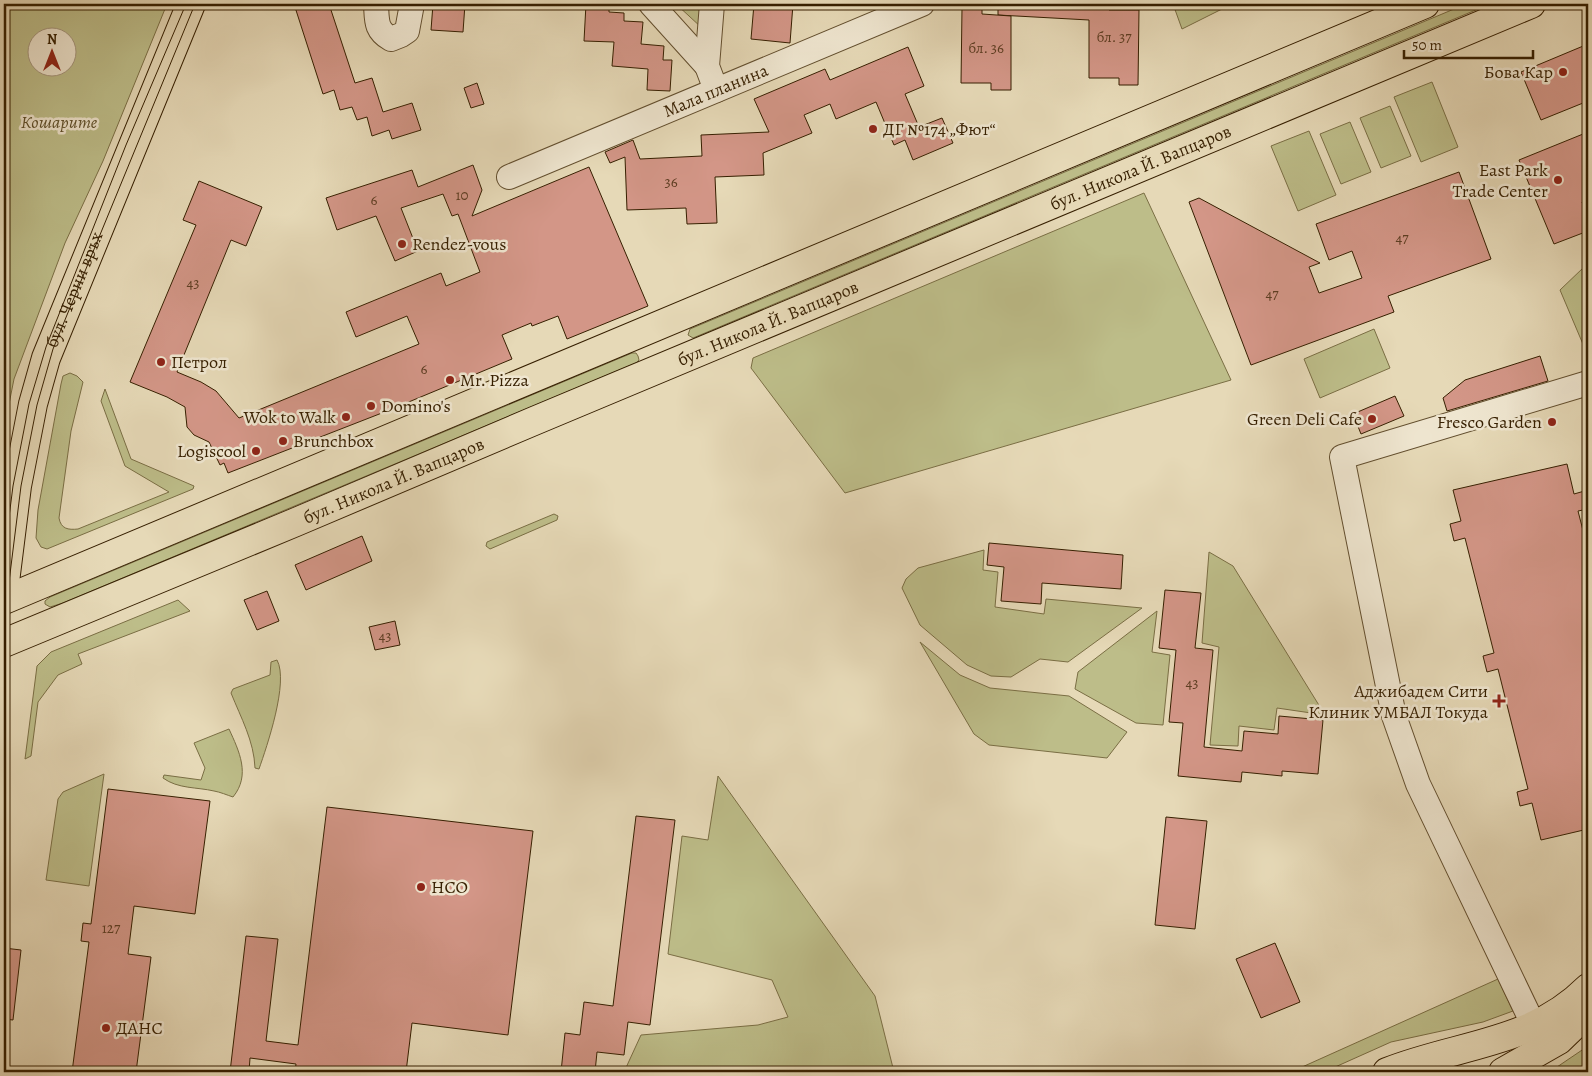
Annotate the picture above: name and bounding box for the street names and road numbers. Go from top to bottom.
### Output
street label: Мала планина [660,58,772,123]
street label: бул. Никола Й. Вапцаров [1046,119,1235,216]
street label: бул. Черни връх [39,228,109,351]
street label: бул. Никола Й. Вапцаров [673,275,862,372]
street label: бул. Никола Й. Вапцаров [299,432,488,530]

